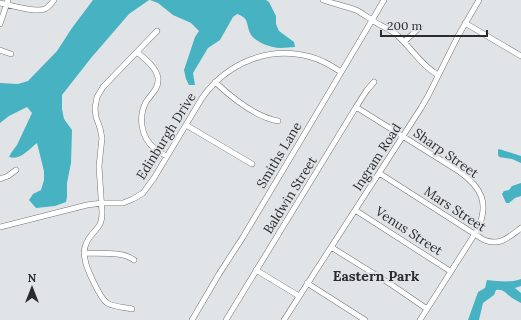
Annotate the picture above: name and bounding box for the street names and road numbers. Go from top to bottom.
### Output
street label: Edinburgh Drive [132,89,200,183]
street label: Smiths Lane [253,119,305,191]
street label: Ingram Road [349,120,405,194]
street label: Sharp Street [410,124,482,182]
street label: Baldwin Street [259,153,321,237]
street label: Mars Street [421,183,489,235]
street label: Venus Street [371,202,446,259]

